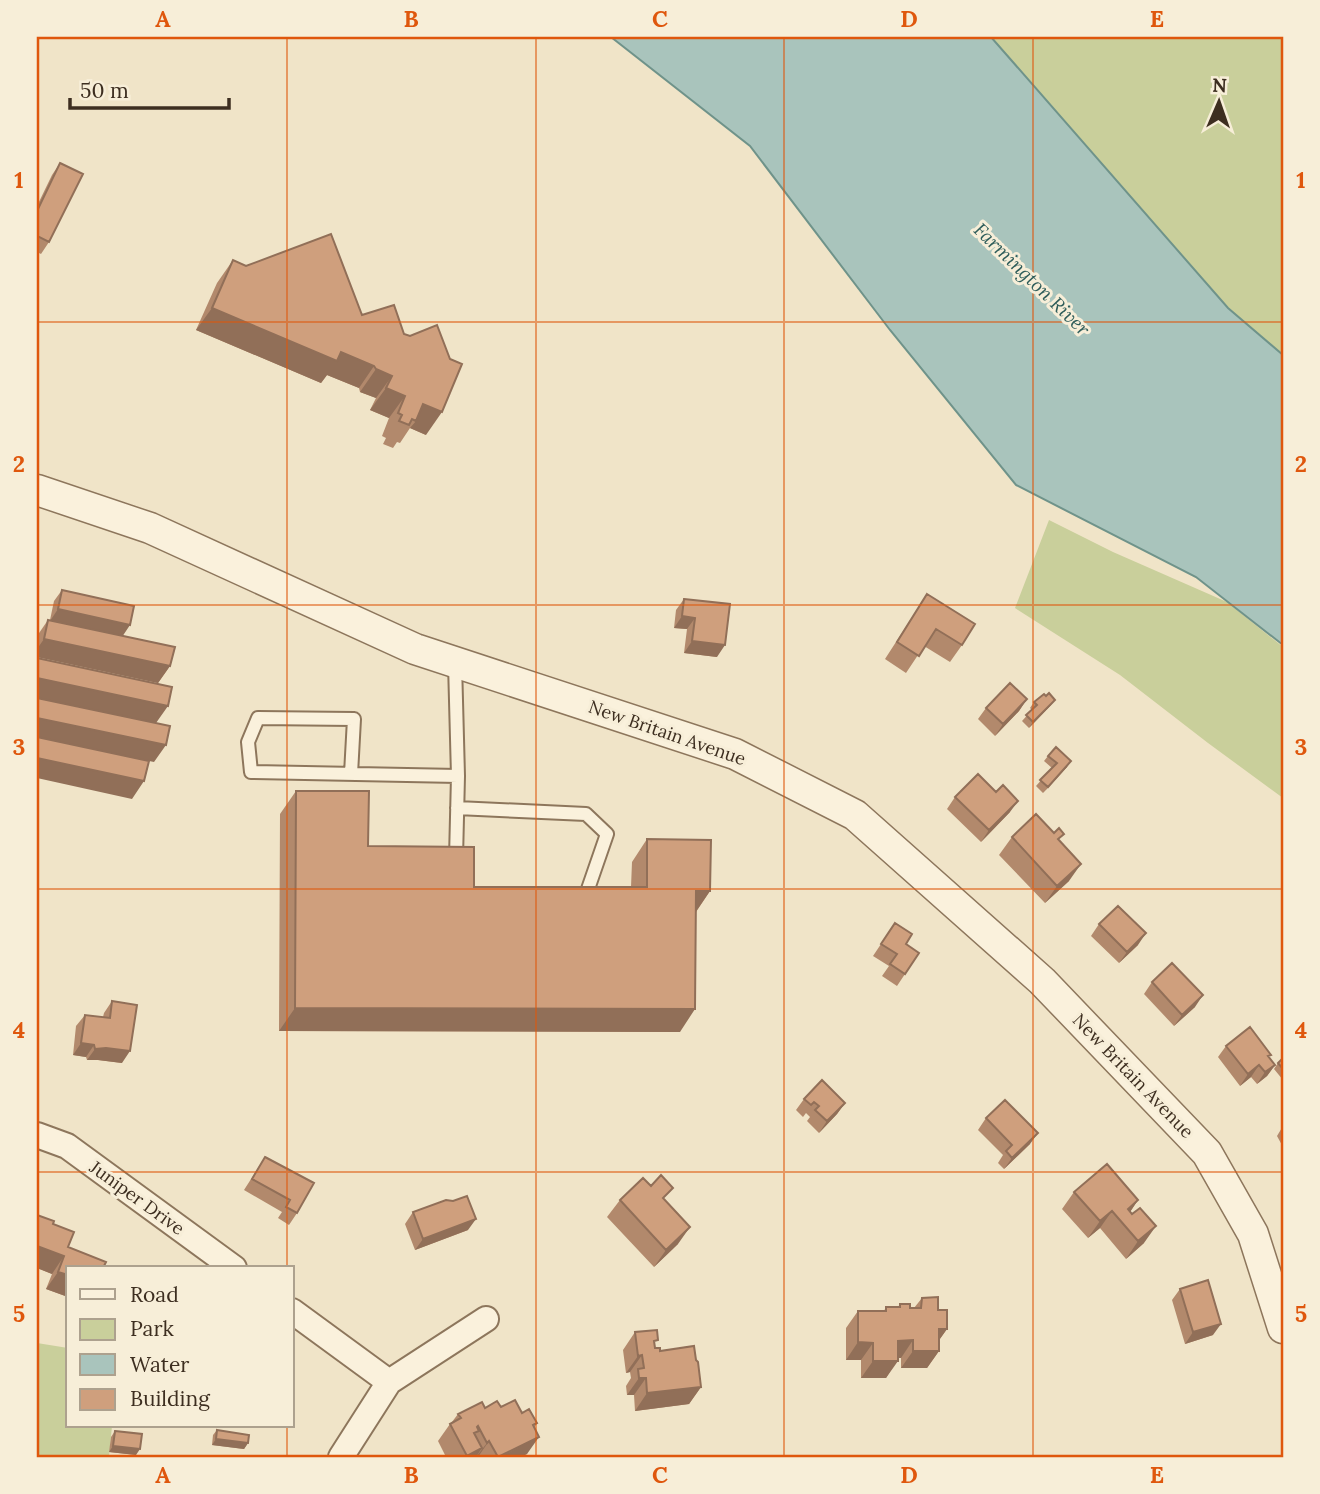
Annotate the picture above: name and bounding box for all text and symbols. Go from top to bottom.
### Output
text: A [155,4,171,33]
text: B [403,4,419,33]
text: C [652,4,668,33]
text: D [900,4,918,33]
text: E [1150,4,1164,33]
scale bar [70,66,229,110]
north arrow [1184,66,1254,136]
text: N [1212,73,1228,97]
text: 50 m [80,77,129,104]
text: 1 [14,165,24,194]
text: 1 [1296,165,1306,194]
water label: Farmington River [969,218,1095,341]
text: 2 [13,449,25,478]
text: 2 [1295,449,1307,478]
street label: New Britain Avenue [586,695,749,770]
text: 3 [13,732,25,761]
text: 3 [1295,732,1307,761]
street label: New Britain Avenue [1068,1008,1199,1143]
text: 4 [13,1015,25,1044]
text: 4 [1295,1015,1307,1044]
street label: Juniper Drive [85,1155,189,1240]
legend [66,1266,294,1428]
text: Road [130,1281,179,1308]
text: 5 [13,1299,25,1328]
text: 5 [1295,1299,1307,1328]
text: Park [130,1315,174,1342]
text: Water [130,1351,189,1378]
text: Building [130,1385,210,1412]
text: A [155,1460,171,1489]
text: B [403,1460,419,1489]
text: C [652,1460,668,1489]
text: D [900,1460,918,1489]
text: E [1150,1460,1164,1489]

